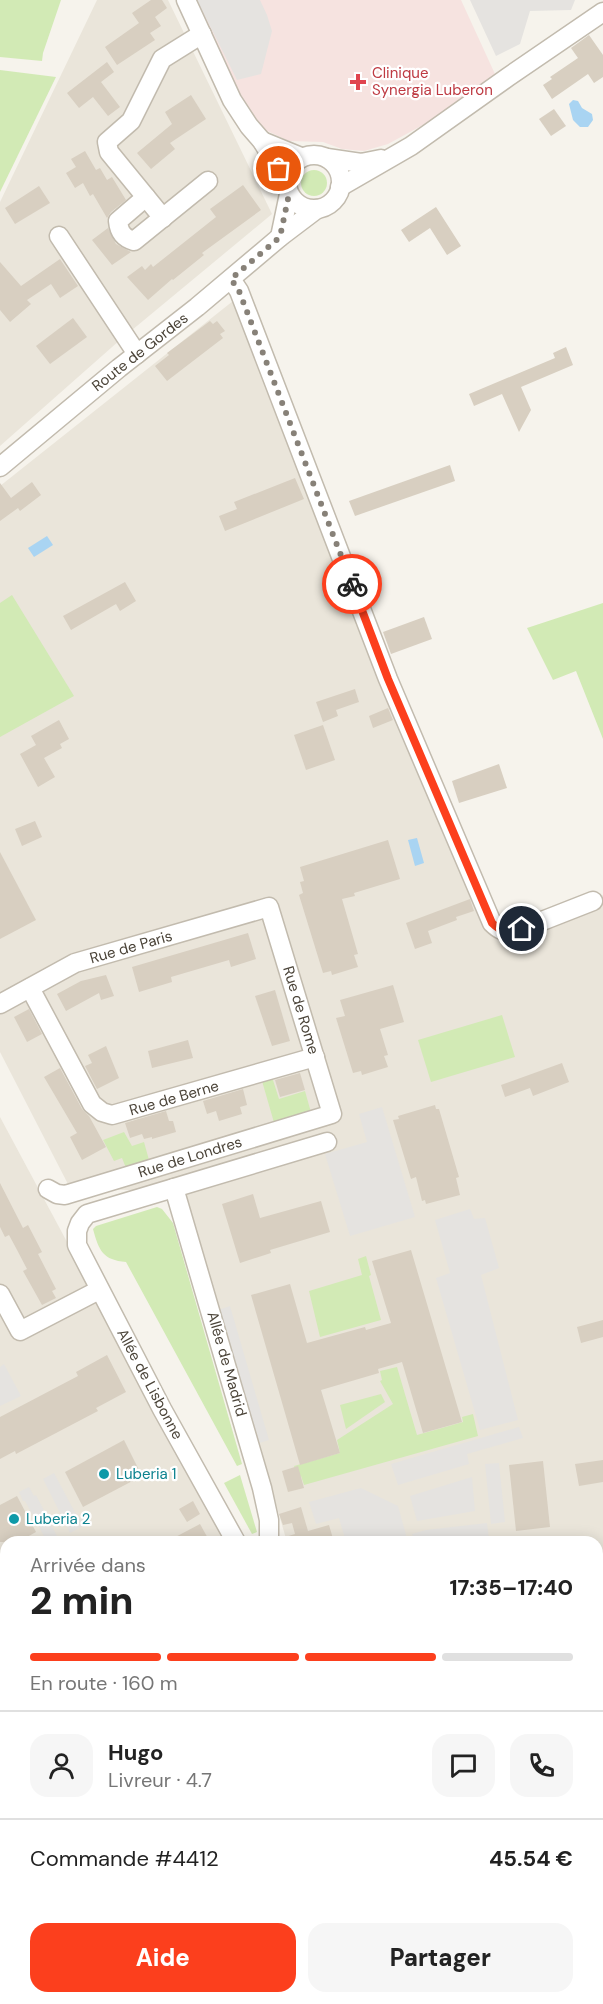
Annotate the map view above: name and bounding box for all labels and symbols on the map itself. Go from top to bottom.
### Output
place label: Clinique Synergia Luberon [372,63,493,100]
marker: Clinique Synergia Luberon [349,73,367,91]
pin [253,143,304,194]
street label: Route de Gordes [88,308,192,396]
courier [322,554,382,614]
pin [496,903,547,954]
street label: Rue de Paris [87,926,175,968]
street label: Rue de Rome [278,963,324,1057]
street label: Rue de Berne [127,1076,221,1120]
street label: Rue de Londres [136,1132,244,1182]
street label: Allée de Madrid [202,1309,252,1419]
street label: Allée de Lisbonne [112,1325,188,1443]
place label: Luberia 1 [116,1464,176,1484]
marker: Luberia 1 [97,1467,111,1481]
place label: Luberia 2 [26,1509,90,1529]
marker: Luberia 2 [7,1512,21,1526]

